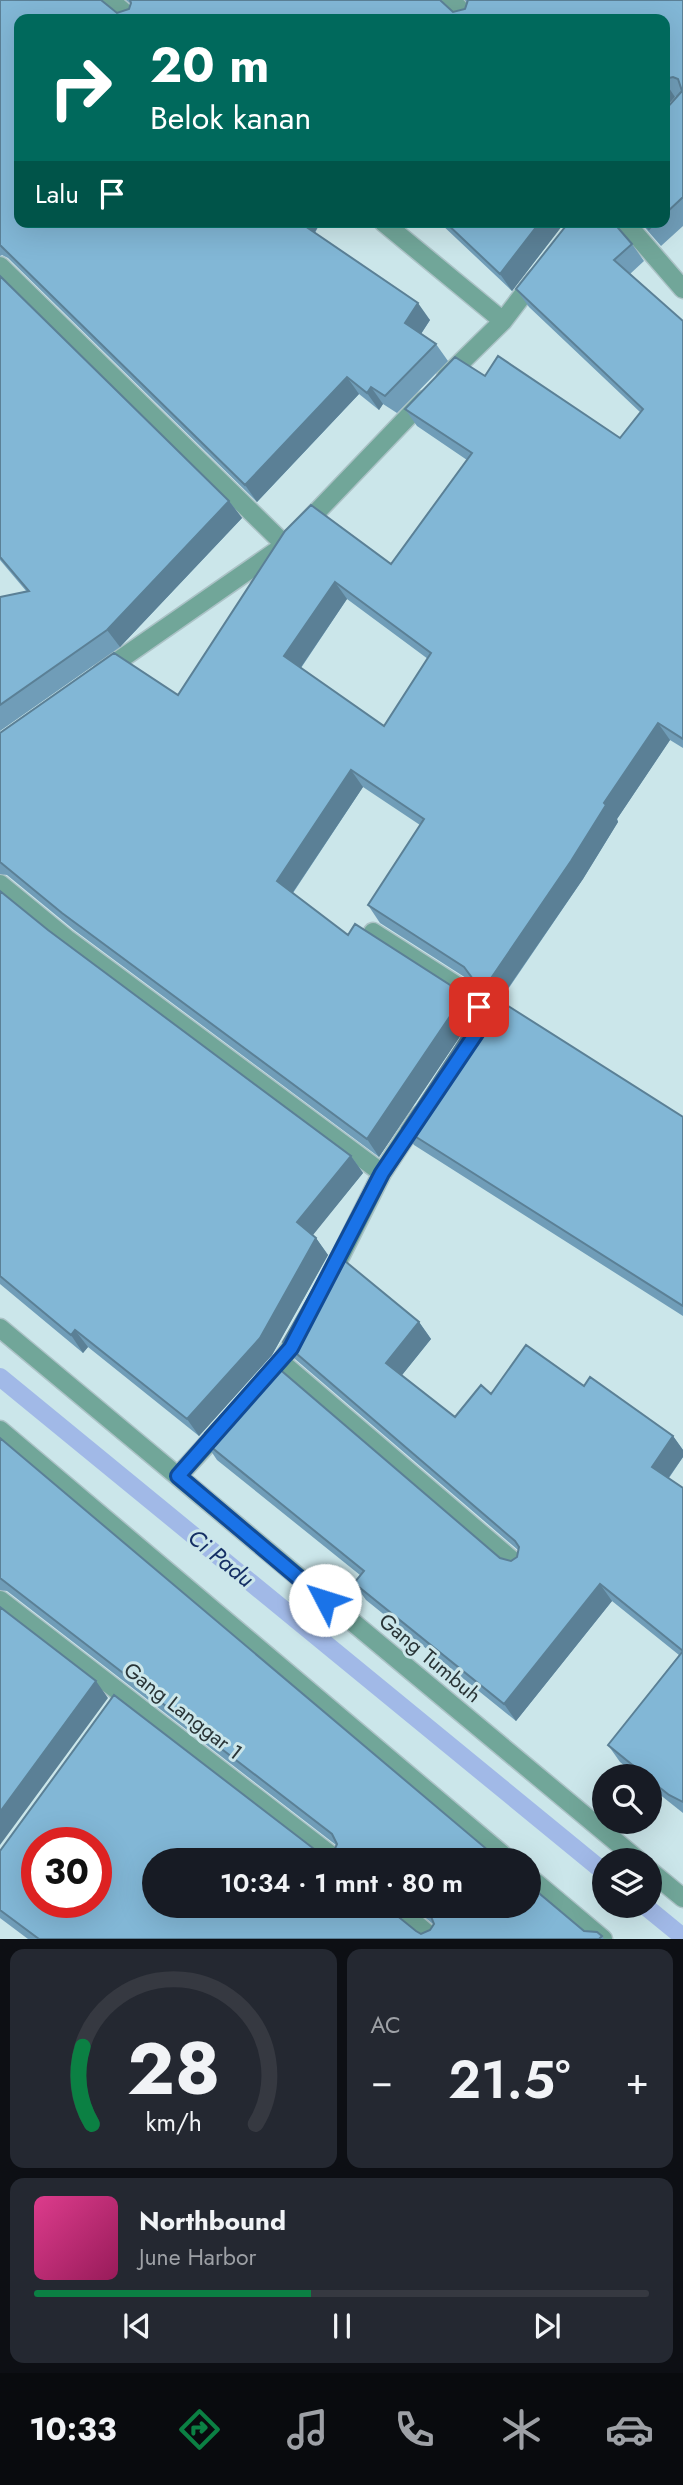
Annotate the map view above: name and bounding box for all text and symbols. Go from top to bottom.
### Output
text: 20 m [150,30,269,100]
icon: right [35,42,126,133]
text: Belok kanan [150,95,311,141]
text: Lalu [35,175,79,213]
icon: arrive [93,175,131,213]
pin [449,977,509,1037]
icon: arrive [460,988,498,1026]
water label: Ci Padu [180,1521,262,1596]
position arrow [288,1563,362,1637]
street label: Gang Tumbuh [372,1606,488,1710]
street label: Gang Langgar 1 [117,1655,249,1767]
map controls [592,1764,662,1918]
button: search [592,1764,662,1834]
speed limit sign: 30 [21,1827,112,1918]
button: layers [592,1848,662,1918]
text: 10:34 · 1 mnt · 80 m [220,1864,463,1902]
text: AC [371,2008,401,2042]
text: 28 [127,2017,220,2122]
text: 21.5° [448,2042,570,2118]
text: − [371,2053,393,2108]
text: + [626,2053,649,2108]
text: km/h [145,2104,202,2140]
text: Northbound [139,2202,286,2240]
text: June Harbor [139,2240,256,2274]
icon: previous [118,2307,156,2345]
icon: pause [323,2307,361,2345]
icon: next [528,2307,566,2345]
icon: directions [175,2405,224,2454]
icon: music [283,2405,332,2454]
icon: phone [390,2405,439,2454]
icon: climate [497,2405,546,2454]
icon: car [605,2405,654,2454]
text: 10:33 [29,2406,117,2452]

